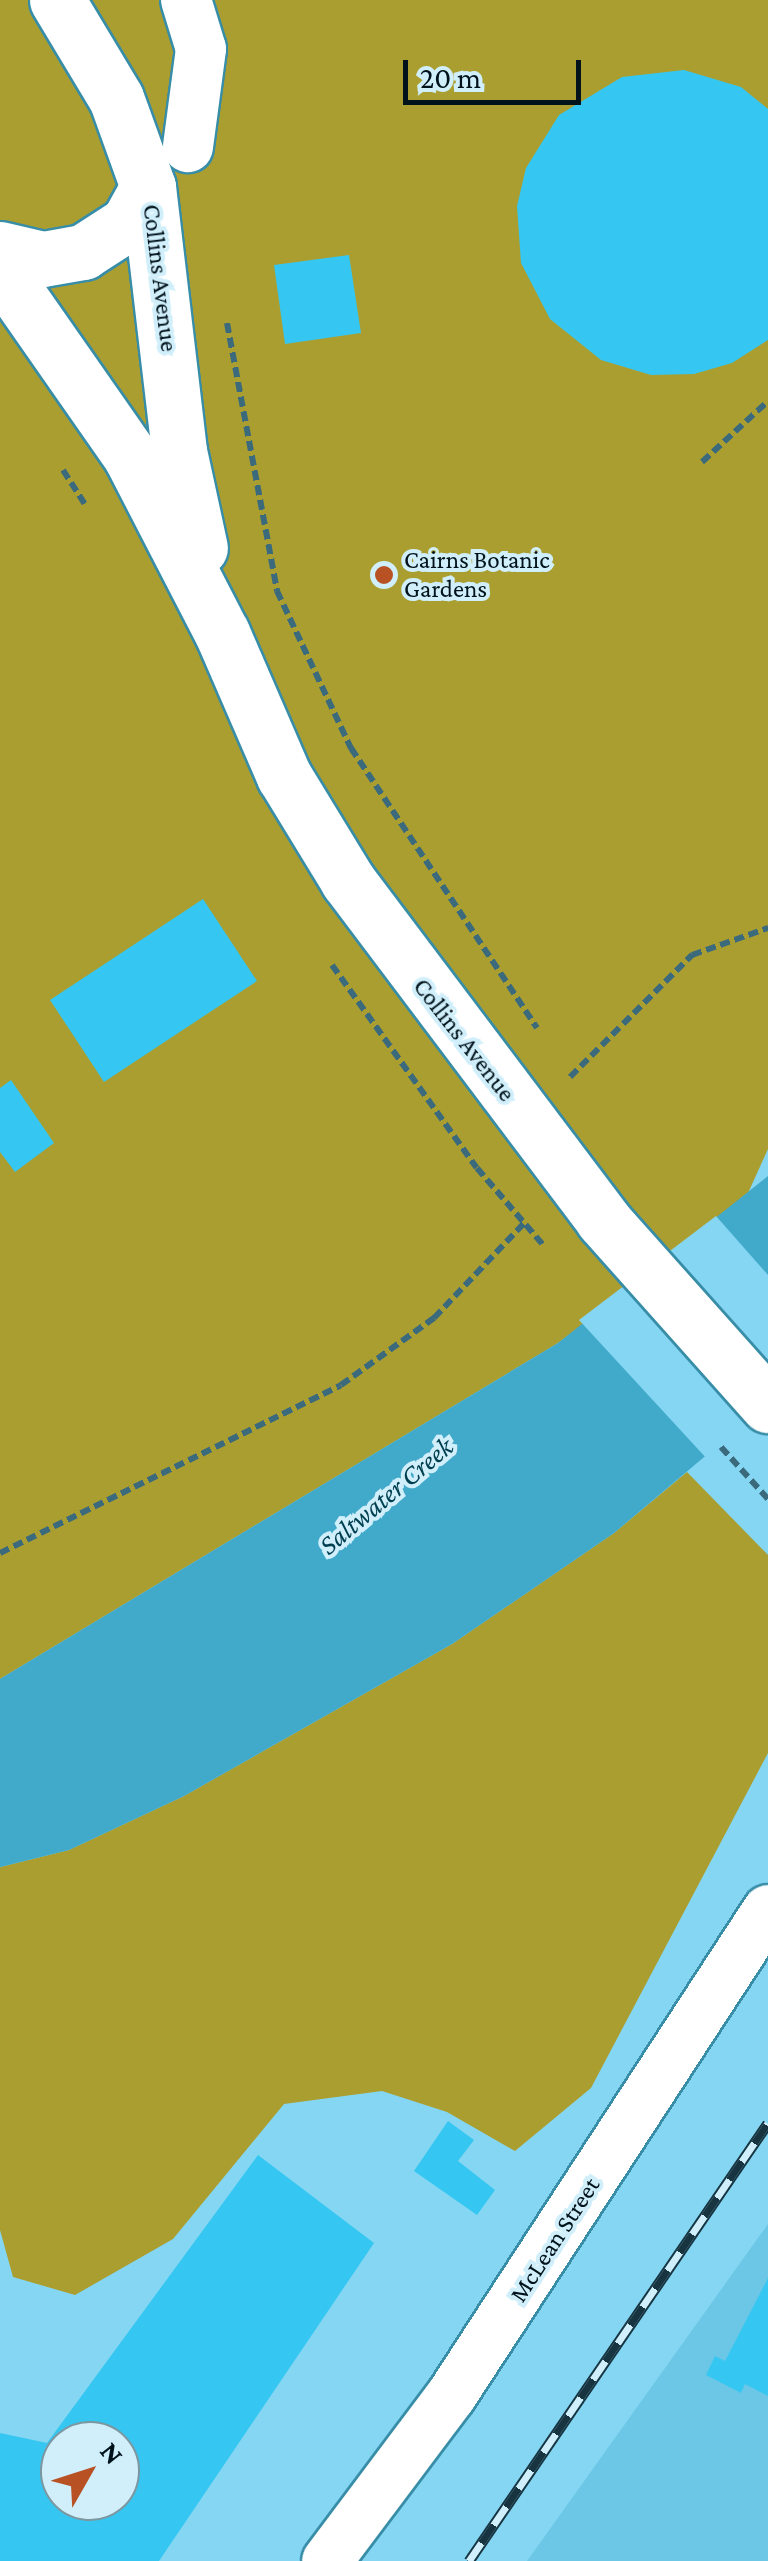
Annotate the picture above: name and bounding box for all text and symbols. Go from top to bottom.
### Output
scale bar [408,40,586,102]
text: 20 m [420,61,481,94]
street label: Collins Avenue [136,203,184,353]
place label: Cairns Botanic Gardens [404,546,550,605]
marker: Cairns Botanic Gardens [373,564,395,586]
street label: Collins Avenue [407,972,521,1108]
water label: Saltwater Creek [312,1430,460,1562]
street label: McLean Street [504,2172,606,2308]
north arrow [40,2421,140,2521]
text: N [94,2436,130,2470]

